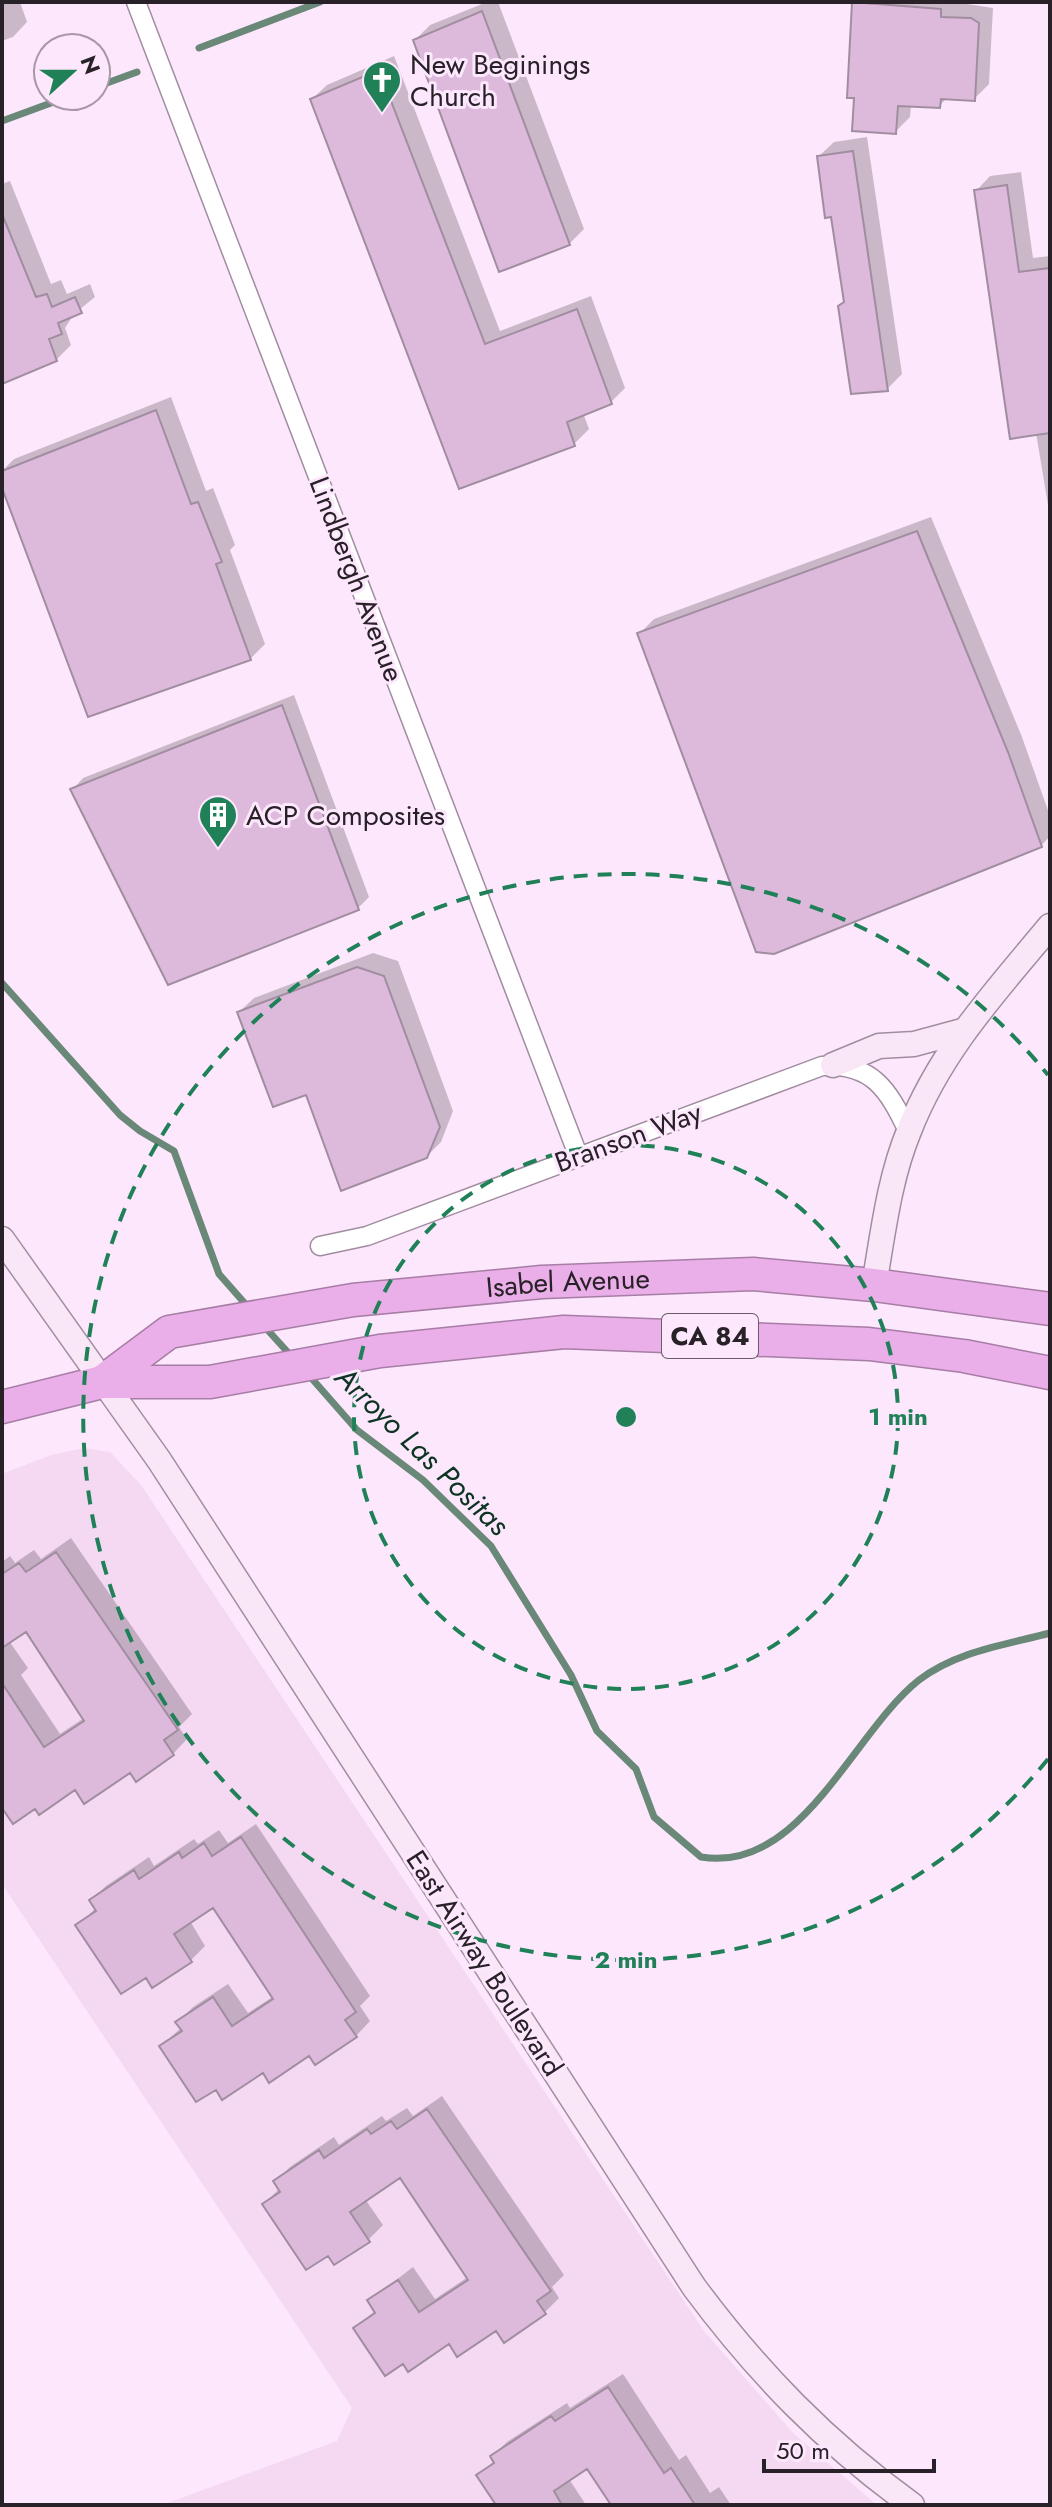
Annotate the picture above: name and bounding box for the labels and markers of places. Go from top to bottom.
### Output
place label: New Beginings Church [410,44,590,117]
church icon: New Beginings Church [361,59,403,114]
building icon: ACP Composites [197,794,239,849]
place label: ACP Composites [246,795,445,836]
centre of rings [612,1403,640,1431]

